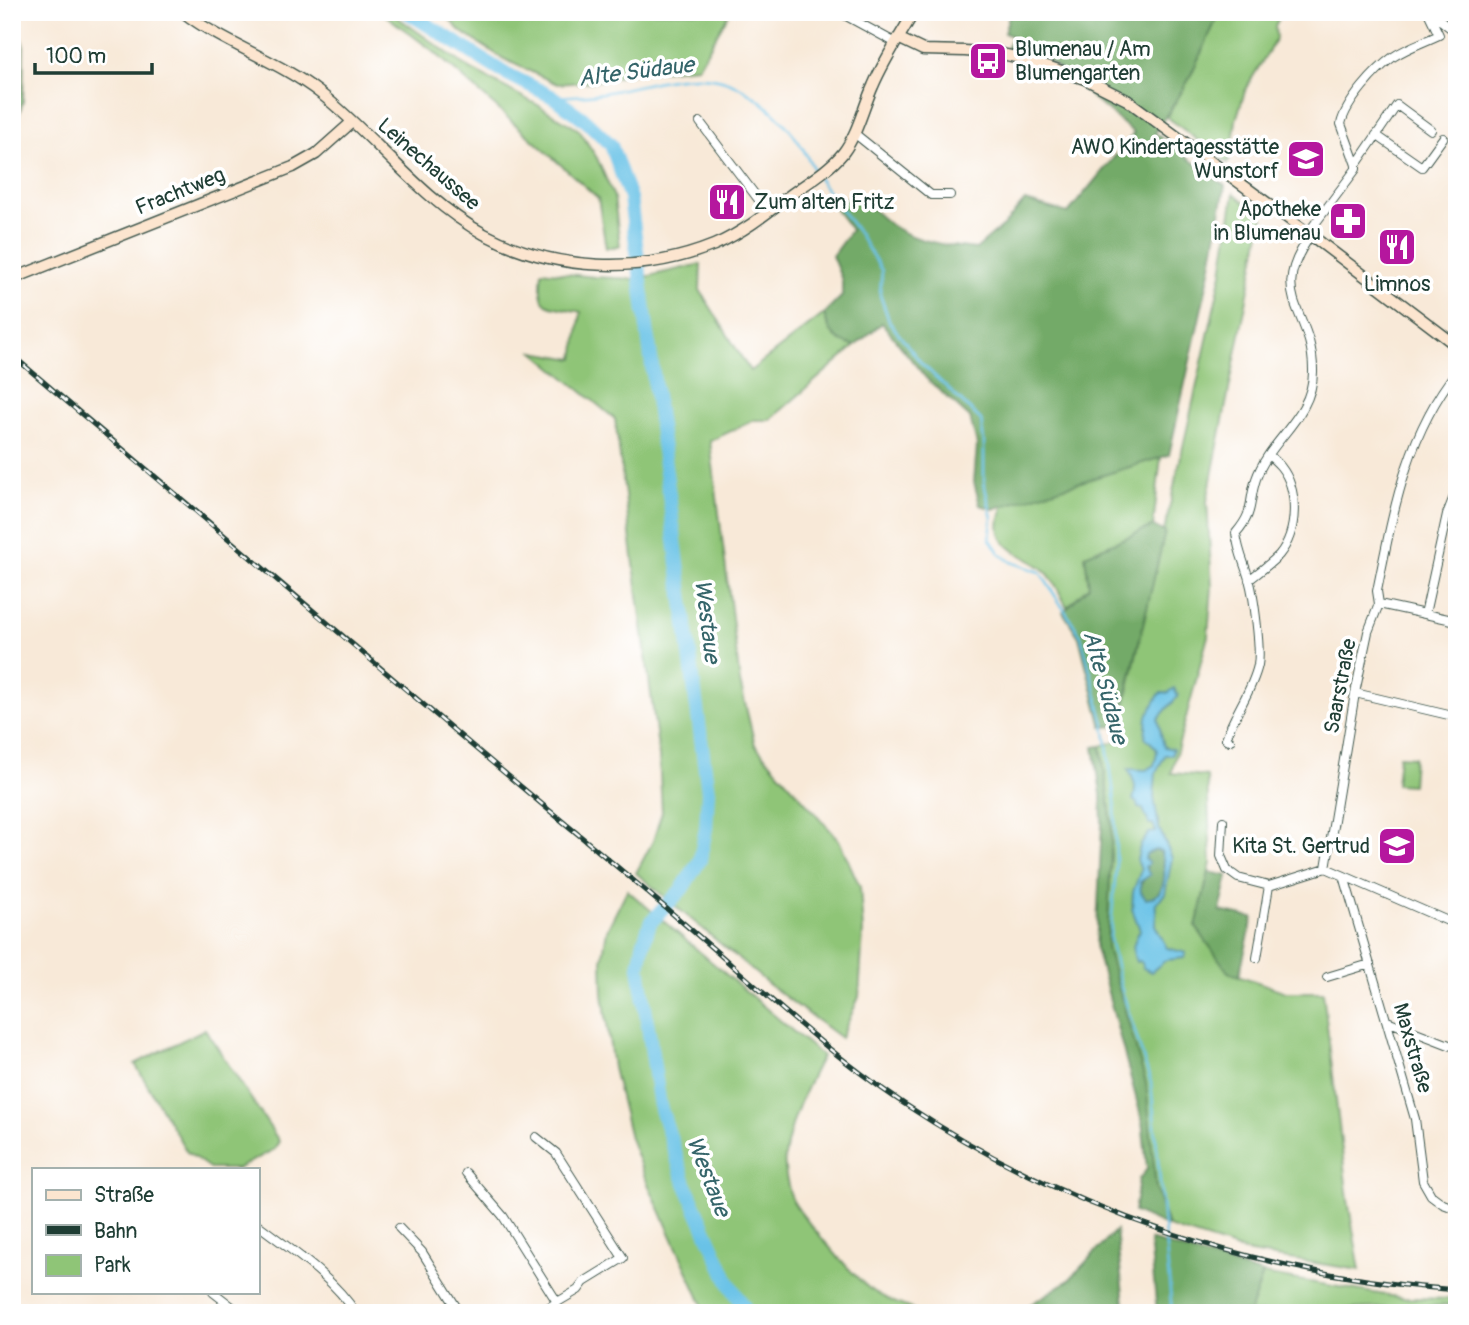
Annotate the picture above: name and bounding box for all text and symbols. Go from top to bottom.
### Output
scale bar [35,32,152,76]
place label: Blumenau / Am Blumengarten [1015,36,1151,87]
bus stop icon: Blumenau / Am Blumengarten [967,40,1009,82]
text: 100 m [46,43,106,70]
water label: Alte Südaue [577,50,698,93]
street label: Leinechaussee [372,112,486,217]
place label: AWO Kindertagesstätte Wunstorf [1071,134,1280,185]
school or university icon: AWO Kindertagesstätte Wunstorf [1285,138,1327,180]
street label: Frachtweg [132,161,229,222]
restaurant icon: Zum alten Fritz [706,181,748,223]
place label: Zum alten Fritz [754,189,894,216]
place label: Apotheke in Blumenau [1214,196,1322,247]
pharmacy icon: Apotheke in Blumenau [1327,200,1369,242]
restaurant icon: Limnos [1376,226,1418,268]
place label: Limnos [1364,271,1431,298]
water label: Westaue [688,578,727,667]
water label: Alte Südaue [1077,627,1135,749]
street label: Saarstraße [1318,636,1363,736]
school or university icon: Kita St. Gertrud [1376,825,1418,867]
place label: Kita St. Gertrud [1232,833,1370,860]
street label: Maxstraße [1387,1000,1438,1097]
water label: Westaue [680,1132,738,1223]
legend [32,1168,259,1294]
text: Straße [94,1182,154,1209]
text: Bahn [94,1218,137,1245]
text: Park [94,1252,131,1279]

